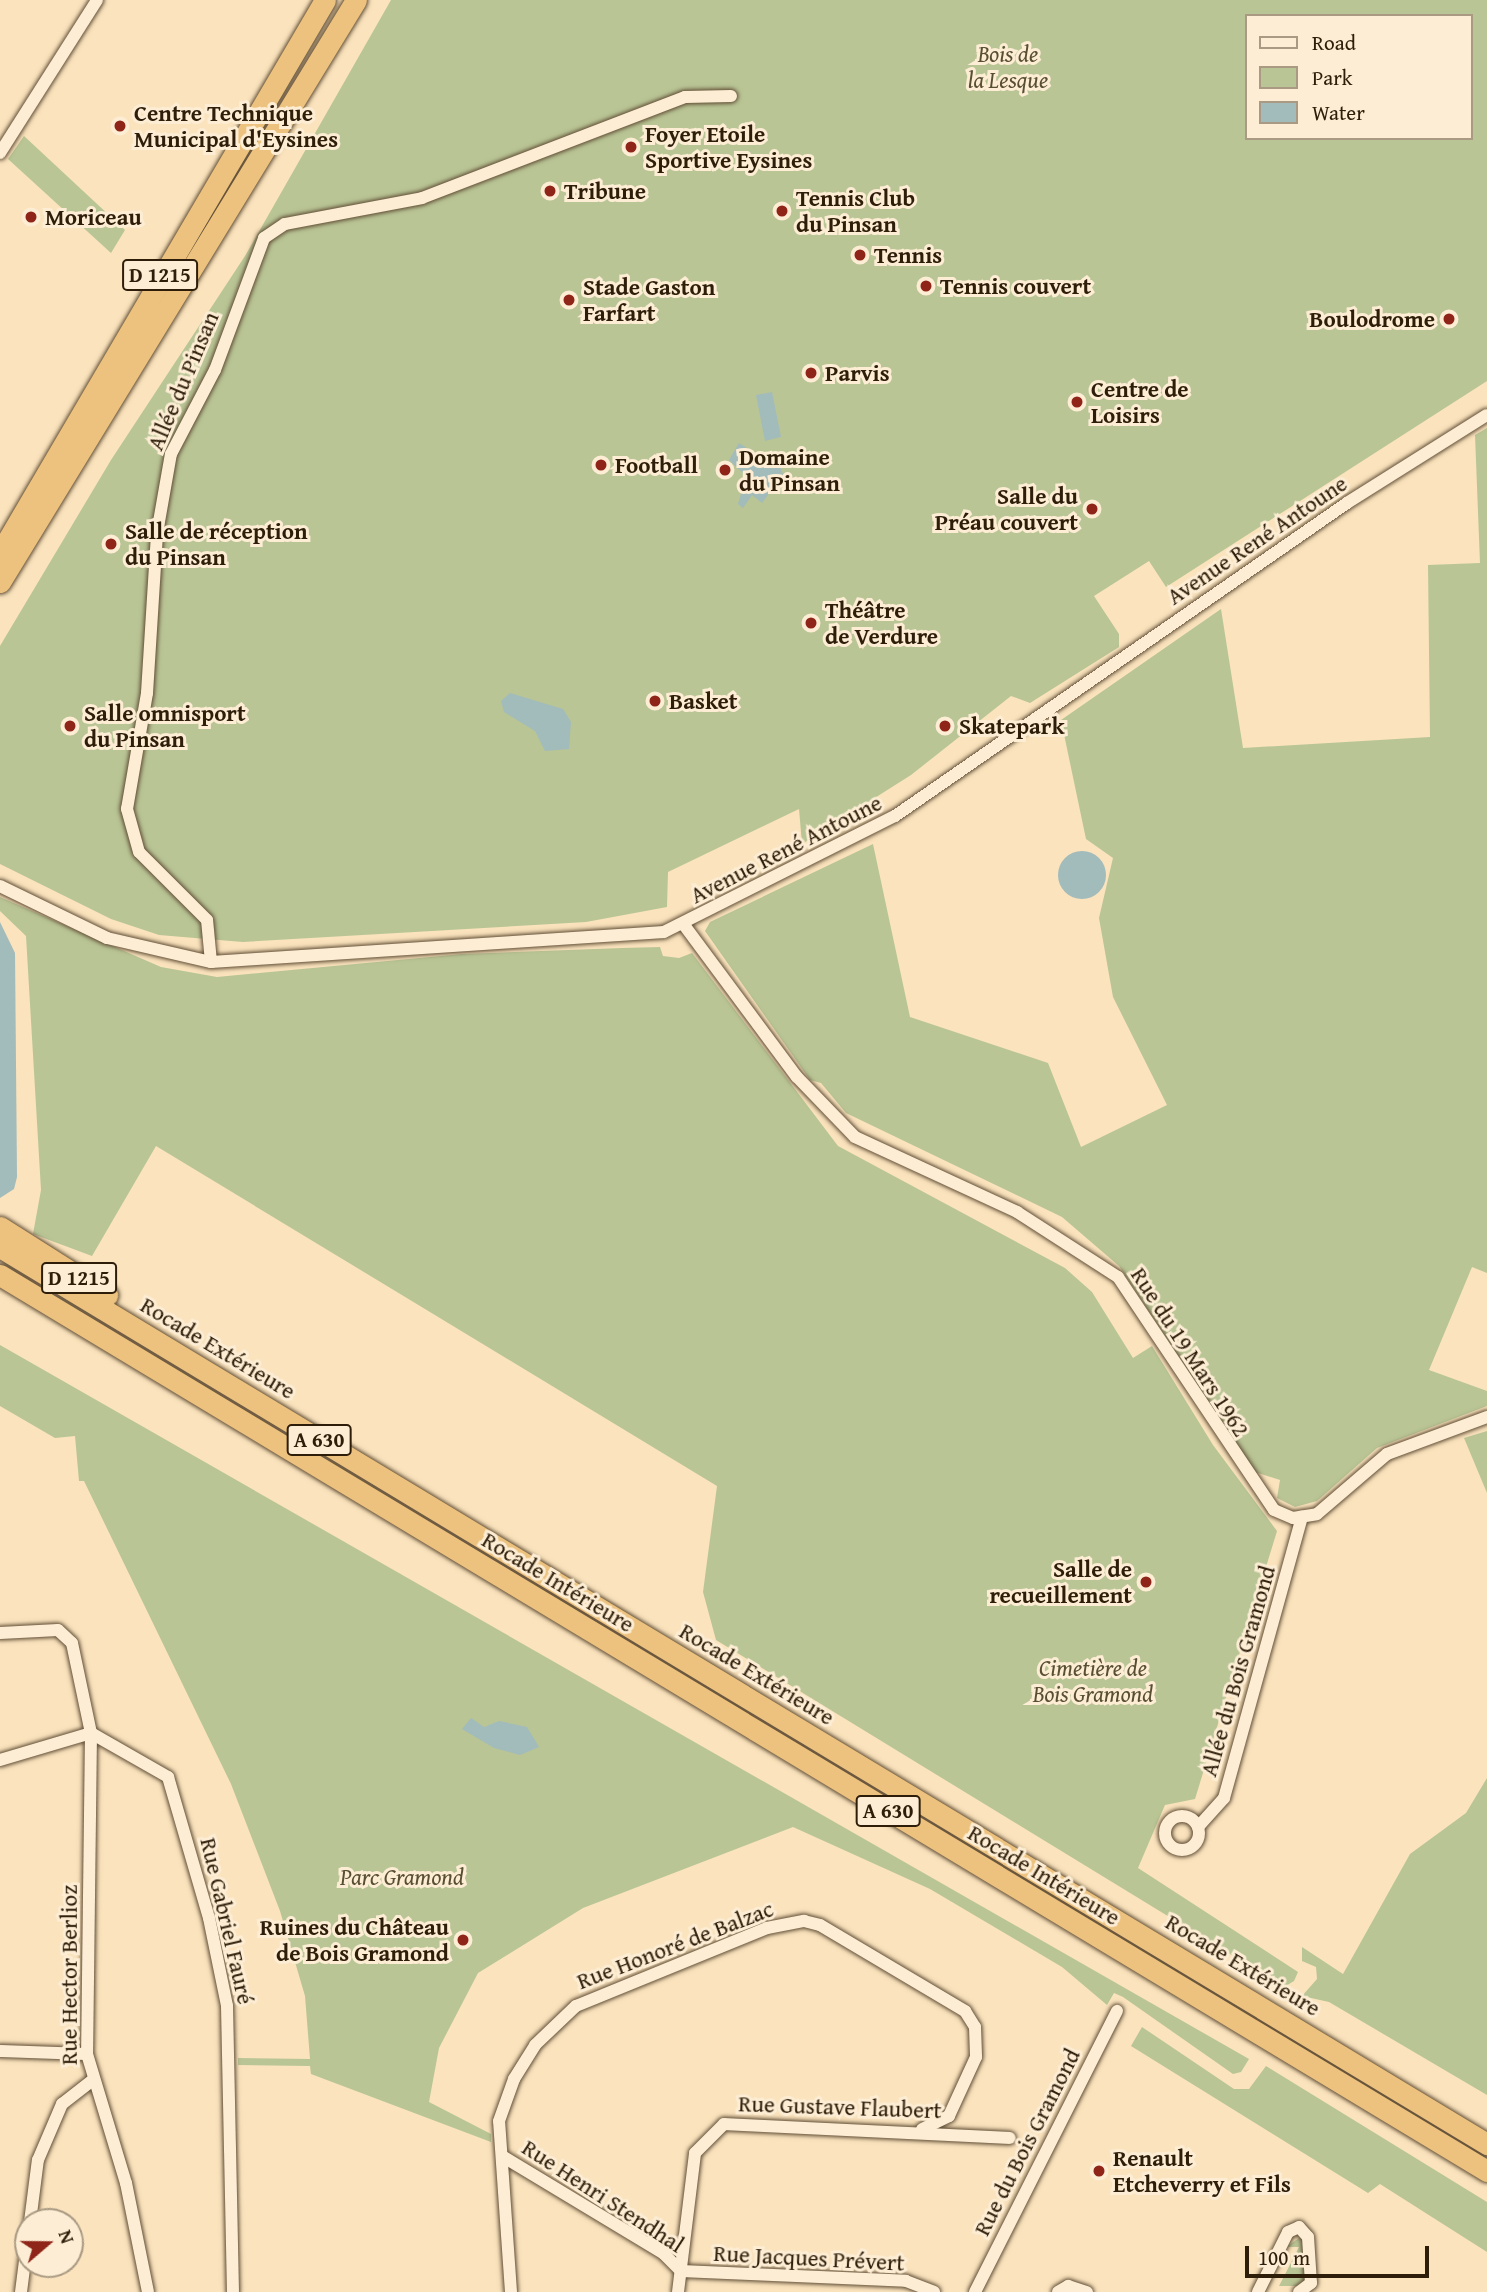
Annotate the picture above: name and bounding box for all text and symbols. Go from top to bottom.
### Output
legend [1246,14,1473,140]
text: Road [1312,27,1356,58]
park label: Bois de la Lesque [968,40,1048,94]
text: Park [1312,62,1353,93]
text: Water [1312,97,1365,128]
place label: Centre Technique Municipal d'Eysines [134,99,338,153]
marker: Centre Technique Municipal d'Eysines [112,118,128,134]
place label: Foyer Etoile Sportive Eysines [645,120,812,174]
marker: Foyer Etoile Sportive Eysines [623,139,639,155]
place label: Tribune [564,177,646,205]
marker: Tribune [542,183,558,199]
place label: Tennis Club du Pinsan [796,184,915,238]
place label: Moriceau [45,203,142,231]
marker: Tennis Club du Pinsan [774,203,790,219]
marker: Moriceau [23,209,39,225]
place label: Tennis [874,241,942,269]
marker: Tennis [852,247,868,263]
road number: D 1215 [122,258,198,292]
place label: Tennis couvert [940,272,1091,300]
place label: Stade Gaston Farfart [583,273,715,327]
marker: Tennis couvert [918,278,934,294]
marker: Stade Gaston Farfart [561,292,577,308]
place label: Boulodrome [1309,305,1435,333]
street label: Allée du Pinsan [141,308,225,454]
marker: Boulodrome [1441,311,1457,327]
place label: Parvis [825,359,890,387]
marker: Parvis [803,365,819,381]
place label: Centre de Loisirs [1091,375,1189,429]
marker: Centre de Loisirs [1069,394,1085,410]
place label: Domaine du Pinsan [739,443,840,497]
place label: Football [615,451,698,479]
marker: Football [593,457,609,473]
marker: Domaine du Pinsan [717,462,733,478]
street label: Avenue René Antoune [1162,469,1352,611]
place label: Salle du Préau couvert [935,482,1078,536]
marker: Salle du Préau couvert [1084,501,1100,517]
place label: Salle de réception du Pinsan [125,517,308,571]
marker: Salle de réception du Pinsan [103,536,119,552]
place label: Théâtre de Verdure [825,596,938,650]
marker: Théâtre de Verdure [803,615,819,631]
place label: Basket [669,687,738,715]
marker: Basket [647,693,663,709]
place label: Salle omnisport du Pinsan [84,699,246,753]
place label: Skatepark [959,712,1064,740]
marker: Salle omnisport du Pinsan [62,718,78,734]
marker: Skatepark [937,718,953,734]
street label: Avenue René Antoune [686,789,886,909]
road number: D 1215 [41,1260,118,1296]
street label: Rue du 19 Mars 1962 [1125,1262,1255,1442]
street label: Rocade Extérieure [136,1291,300,1405]
road number: A 630 [286,1422,352,1458]
street label: Rocade Intérieure [477,1526,639,1638]
place label: Salle de recueillement [989,1555,1132,1609]
street label: Allée du Bois Gramond [1195,1562,1281,1780]
marker: Salle de recueillement [1138,1574,1154,1590]
street label: Rocade Extérieure [675,1617,839,1731]
park label: Cimetière de Bois Gramond [1033,1654,1153,1708]
road number: A 630 [855,1794,921,1828]
street label: Rocade Intérieure [963,1819,1125,1931]
street label: Rue Gabriel Fauré [194,1835,260,2007]
park label: Parc Gramond [340,1863,464,1891]
street label: Rue Hector Berlioz [55,1885,83,2065]
street label: Rue Honoré de Balzac [573,1895,777,1995]
street label: Rocade Extérieure [1161,1908,1325,2022]
place label: Ruines du Château de Bois Gramond [260,1913,449,1967]
marker: Ruines du Château de Bois Gramond [455,1932,471,1948]
street label: Rue du Bois Gramond [968,2044,1086,2240]
street label: Rue Gustave Flaubert [738,2090,942,2124]
street label: Rue Henri Stendhal [517,2133,689,2259]
place label: Renault Etcheverry et Fils [1113,2144,1291,2198]
marker: Renault Etcheverry et Fils [1091,2163,1107,2179]
north arrow [14,2208,84,2278]
text: N [52,2226,82,2247]
scale bar [1249,2232,1433,2276]
street label: Rue Jacques Prévert [713,2239,905,2277]
text: 100 m [1258,2242,1310,2273]

